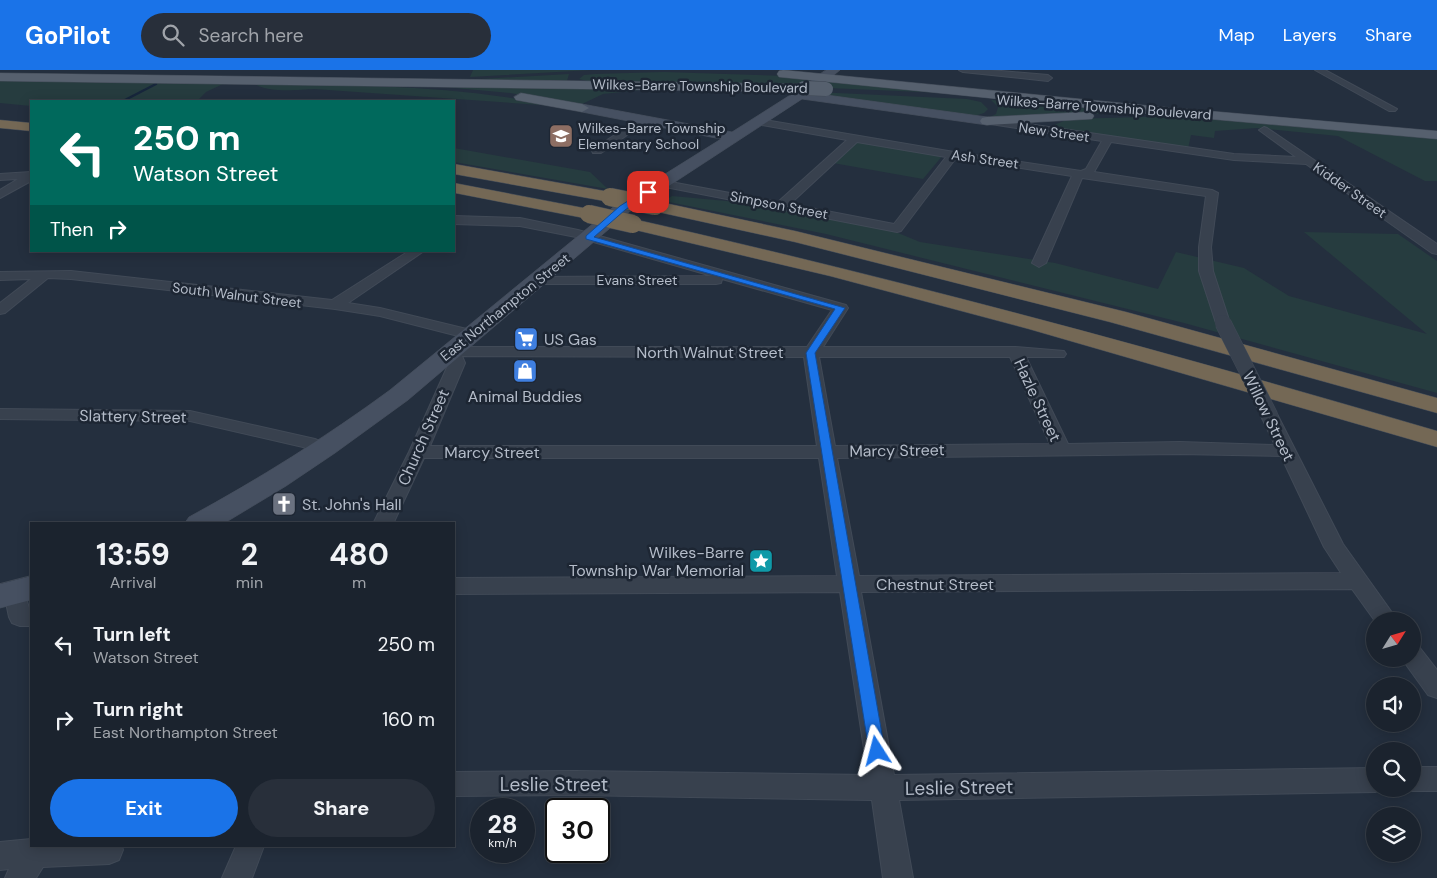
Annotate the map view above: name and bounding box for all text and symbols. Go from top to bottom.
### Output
search box [141,13,491,58]
text: GoPilot [25,20,111,51]
icon: search [159,21,187,49]
text: Search here [199,23,303,48]
text: Map [1219,23,1255,47]
text: Layers [1283,23,1337,47]
text: Share [1365,23,1412,47]
street label: Wilkes-Barre Township Boulevard [592,75,808,97]
street label: Wilkes-Barre Township Boulevard [996,91,1212,123]
text: 250 m [133,115,241,161]
street label: New Street [1017,118,1091,146]
place label: Wilkes-Barre Township Elementary School [578,119,726,153]
icon: left [50,120,115,185]
school or university icon: Wilkes-Barre Township Elementary School [548,123,574,149]
street label: Ash Street [950,145,1020,173]
street label: Kidder Street [1310,158,1390,222]
text: Watson Street [133,159,278,188]
pin [627,171,669,213]
icon: arrive [634,178,662,206]
street label: Simpson Street [728,187,830,223]
icon: right [103,215,131,243]
text: Then [50,217,93,242]
street label: East Northampton Street [436,249,574,365]
street label: Evans Street [596,271,678,289]
street label: South Walnut Street [171,278,303,312]
supermarket icon: US Gas [513,326,539,352]
place label: US Gas [544,329,597,350]
street label: North Walnut Street [636,342,784,363]
street label: Hazle Street [1009,355,1066,445]
shop icon: Animal Buddies [512,358,538,384]
street label: Willow Street [1238,368,1299,465]
street label: Church Street [393,386,454,489]
place label: Animal Buddies [468,386,582,407]
street label: Slattery Street [79,405,187,428]
street label: Marcy Street [849,439,945,462]
street label: Marcy Street [444,442,540,463]
church icon: St. John's Hall [271,491,297,517]
place label: St. John's Hall [302,494,402,515]
text: 13:59 [96,535,170,574]
text: 2 [241,535,258,574]
text: 480 [329,535,389,574]
place label: Wilkes-Barre Township War Memorial [569,542,744,581]
place icon: Wilkes-Barre Township War Memorial [748,548,774,574]
text: Arrival [110,572,156,593]
text: min [236,572,263,593]
text: m [352,572,366,593]
street label: Chestnut Street [876,574,994,595]
north arrow [1366,612,1421,668]
map controls [1366,612,1421,862]
text: Turn left [93,622,171,647]
icon: left [50,631,78,659]
text: 250 m [377,632,435,657]
text: Watson Street [93,647,199,668]
button: sound [1366,677,1421,732]
text: Turn right [93,697,183,722]
icon: right [50,706,78,734]
text: 160 m [382,707,435,732]
text: East Northampton Street [93,722,278,743]
position arrow [850,724,902,776]
button: search [1366,742,1421,797]
street label: Leslie Street [500,772,608,797]
street label: Leslie Street [905,774,1013,801]
button: Exit [50,779,238,837]
button: Share [248,779,435,837]
speed limit sign: 30 [545,798,610,863]
button: layers [1366,807,1421,862]
text: 28 [487,808,518,841]
text: km/h [488,835,517,851]

